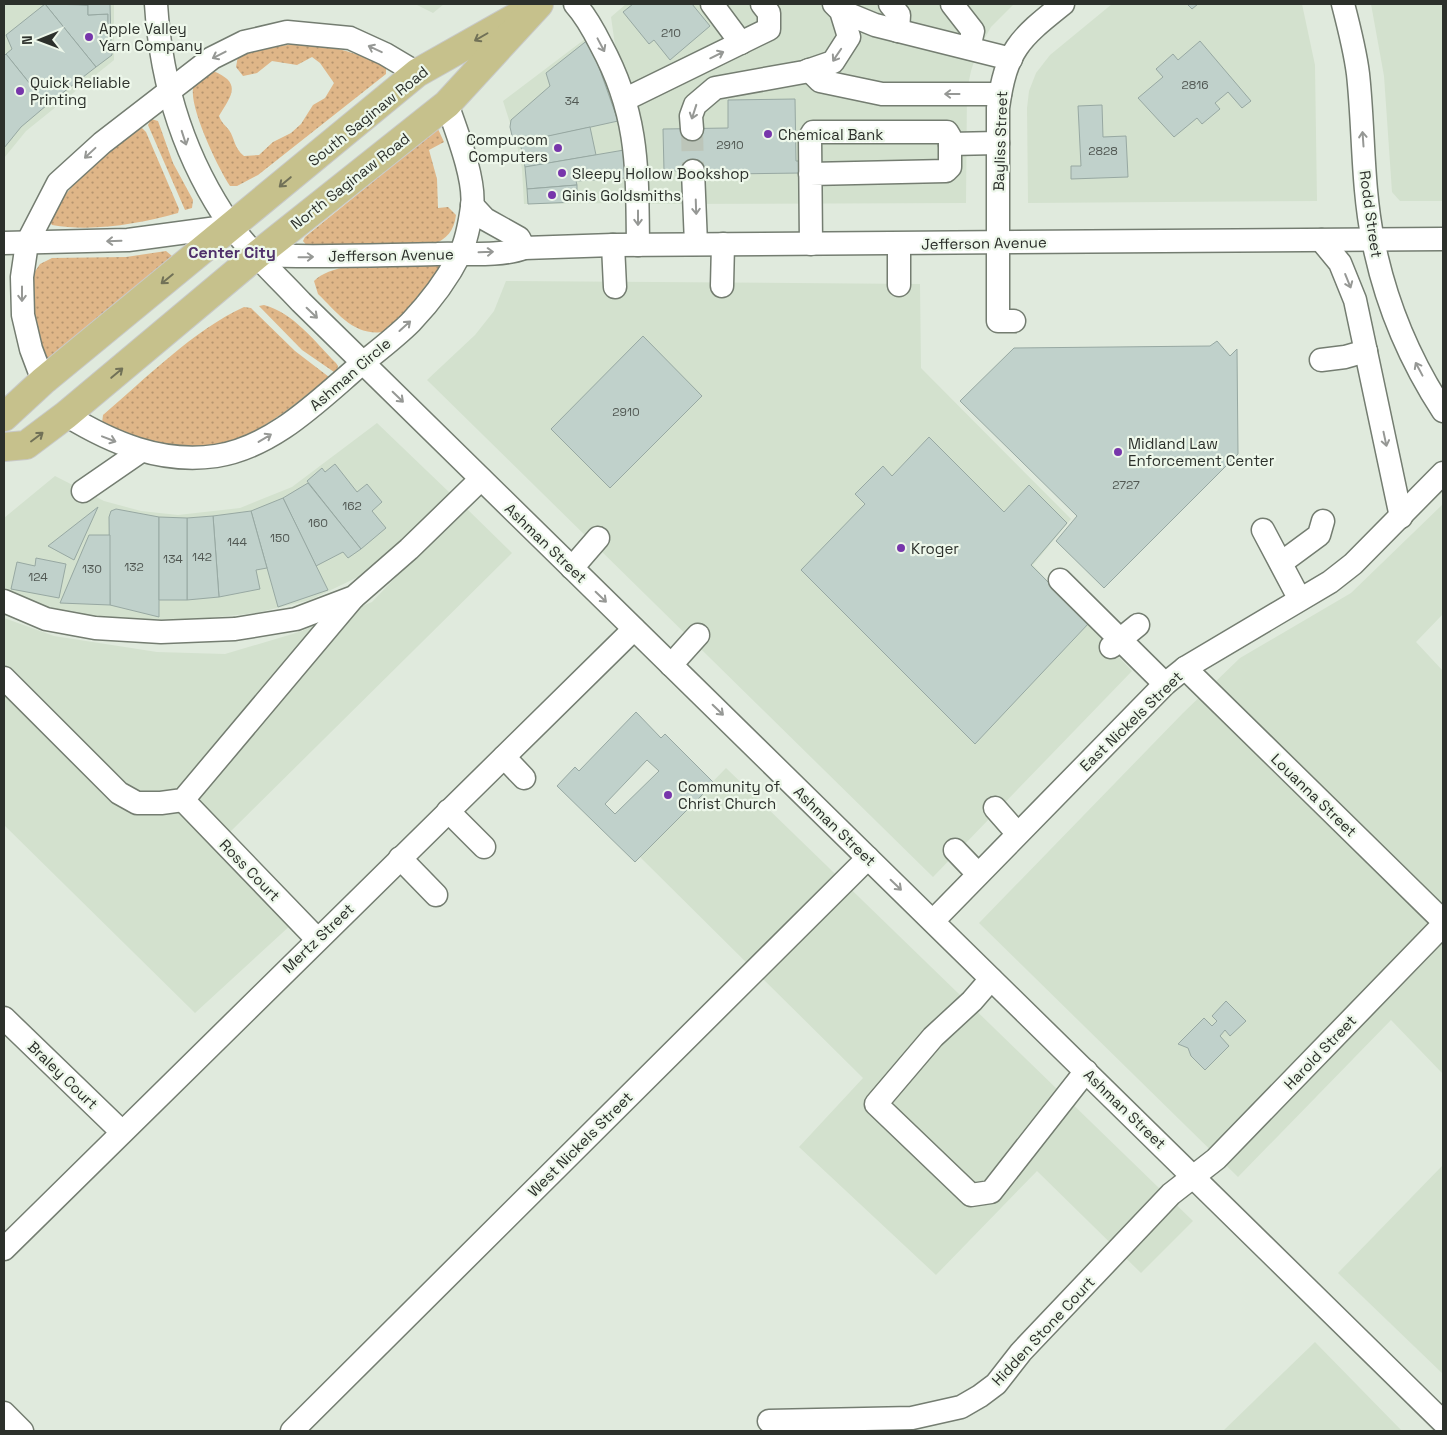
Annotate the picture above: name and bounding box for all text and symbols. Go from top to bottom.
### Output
north arrow [15,15,65,65]
place label: Apple Valley Yarn Company [99,19,203,55]
house number: 210 [661,25,681,41]
marker: Apple Valley Yarn Company [83,31,95,43]
one-way arrow [474,32,489,42]
text: N [18,35,36,45]
one-way arrow [596,37,606,52]
one-way arrow [368,44,383,53]
one-way arrow [832,48,842,62]
one-way arrow [709,50,724,59]
one-way arrow [212,51,227,60]
street label: South Saginaw Road [304,62,432,170]
place label: Quick Reliable Printing [30,73,130,109]
house number: 2816 [1181,77,1209,93]
marker: Quick Reliable Printing [14,85,26,97]
one-way arrow [944,89,960,99]
street label: Bayliss Street [989,90,1011,191]
house number: 34 [565,93,580,109]
one-way arrow [688,104,698,120]
place label: Chemical Bank [778,125,883,144]
marker: Chemical Bank [762,128,774,140]
one-way arrow [180,129,189,145]
street label: North Saginaw Road [287,129,413,233]
place label: Compucom Computers [466,130,548,166]
one-way arrow [1358,131,1367,147]
house number: 2910 [716,137,744,153]
marker: Compucom Computers [552,142,564,154]
house number: 2828 [1088,143,1118,159]
one-way arrow [84,147,97,159]
place label: Sleepy Hollow Bookshop [572,164,749,183]
marker: Sleepy Hollow Bookshop [556,167,568,179]
street label: Rodd Street [1355,169,1387,259]
one-way arrow [279,177,292,188]
place label: Ginis Goldsmiths [562,186,681,205]
marker: Ginis Goldsmiths [546,189,558,201]
one-way arrow [691,199,700,215]
one-way arrow [633,210,643,226]
street label: Jefferson Avenue [921,232,1047,254]
one-way arrow [106,236,122,245]
district label: Center City [188,242,276,263]
street label: Jefferson Avenue [328,244,454,266]
one-way arrow [477,248,493,257]
one-way arrow [298,252,314,262]
one-way arrow [1344,272,1353,288]
one-way arrow [161,274,174,285]
one-way arrow [18,286,27,302]
one-way arrow [306,307,319,319]
one-way arrow [399,320,412,332]
street label: Ashman Circle [306,334,395,414]
one-way arrow [1414,362,1423,377]
one-way arrow [110,367,123,378]
one-way arrow [392,391,404,403]
house number: 2910 [612,404,640,420]
one-way arrow [1381,430,1390,446]
one-way arrow [30,432,44,442]
one-way arrow [257,433,271,443]
one-way arrow [101,434,116,444]
place label: Midland Law Enforcement Center [1128,434,1275,470]
marker: Midland Law Enforcement Center [1112,446,1124,458]
house number: 2727 [1112,477,1140,493]
house number: 162 [342,498,362,514]
street label: Ashman Street [501,499,591,587]
house number: 160 [308,515,328,531]
house number: 150 [270,530,290,546]
house number: 144 [227,534,248,550]
place label: Kroger [911,539,959,558]
marker: Kroger [895,542,907,554]
house number: 142 [192,549,212,565]
house number: 134 [163,551,183,567]
house number: 132 [124,559,144,575]
house number: 130 [82,561,102,577]
house number: 124 [28,569,48,585]
one-way arrow [595,591,608,603]
street label: East Nickels Street [1076,667,1187,775]
one-way arrow [711,704,724,716]
street label: Louanna Street [1267,749,1361,841]
place label: Community of Christ Church [678,777,781,813]
street label: Ashman Street [790,782,880,870]
marker: Community of Christ Church [662,789,674,801]
street label: Ross Court [216,835,284,905]
one-way arrow [890,879,902,891]
street label: Mertz Street [278,899,358,977]
street label: Harold Street [1280,1011,1360,1093]
street label: Braley Court [24,1037,102,1113]
street label: Ashman Street [1080,1065,1170,1153]
street label: West Nickels Street [524,1087,637,1200]
street label: Hidden Stone Court [987,1272,1099,1390]

